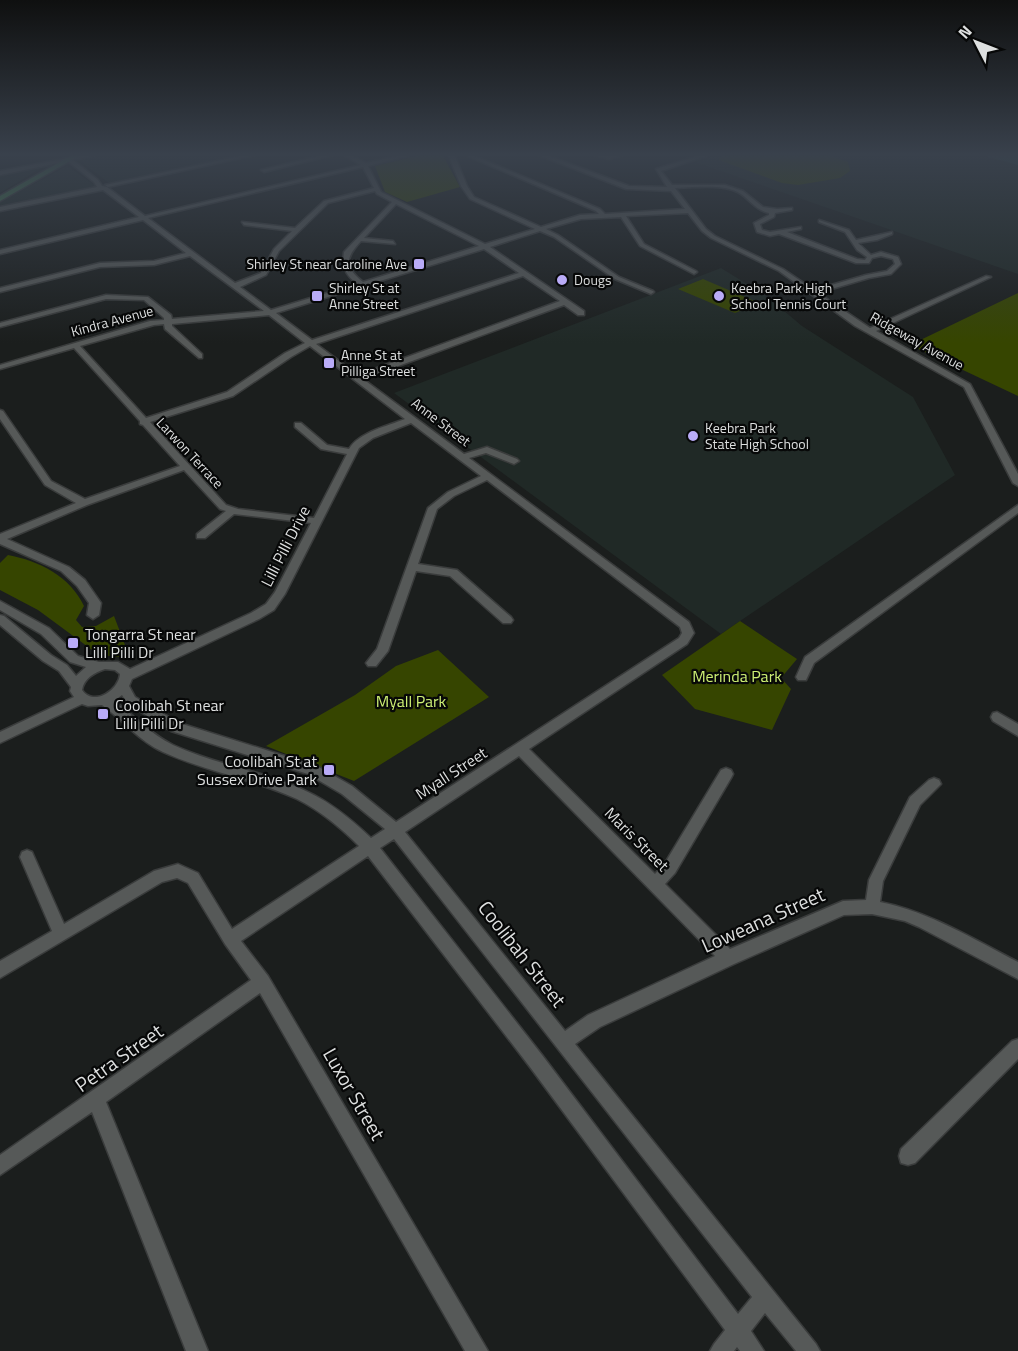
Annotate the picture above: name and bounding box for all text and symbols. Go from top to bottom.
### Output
north arrow [946,12,1006,72]
text: N [952,20,977,44]
place label: Shirley St near Caroline Ave [247,253,407,274]
marker: Shirley St near Caroline Ave [412,257,426,271]
place label: Dougs [574,269,612,290]
marker: Dougs [555,273,569,287]
place label: Shirley St at Anne Street [329,277,400,314]
place label: Keebra Park High School Tennis Court [731,277,846,314]
marker: Shirley St at Anne Street [310,289,324,303]
marker: Keebra Park High School Tennis Court [712,289,726,303]
street label: Kindra Avenue [68,299,155,342]
street label: Ridgeway Avenue [866,306,968,375]
place label: Anne St at Pilliga Street [341,344,415,381]
marker: Anne St at Pilliga Street [322,356,336,370]
street label: Anne Street [407,392,475,451]
street label: Larwon Terrace [152,413,229,493]
place label: Keebra Park State High School [705,417,809,454]
marker: Keebra Park State High School [686,429,700,443]
street label: Lilli Pilli Drive [254,501,316,591]
place label: Tongarra St near Lilli Pilli Dr [85,622,196,664]
marker: Tongarra St near Lilli Pilli Dr [66,636,80,650]
park label: Merinda Park [692,664,782,688]
park label: Myall Park [376,689,447,713]
place label: Coolibah St near Lilli Pilli Dr [115,693,225,735]
marker: Coolibah St near Lilli Pilli Dr [96,707,110,721]
street label: Myall Street [410,741,492,805]
place label: Coolibah St at Sussex Drive Park [197,749,317,791]
marker: Coolibah St at Sussex Drive Park [322,763,336,777]
street label: Maris Street [599,801,675,877]
street label: Loweana Street [696,879,829,961]
street label: Coolibah Street [471,894,574,1014]
street label: Petra Street [68,1016,169,1099]
street label: Luxor Street [315,1042,393,1146]

